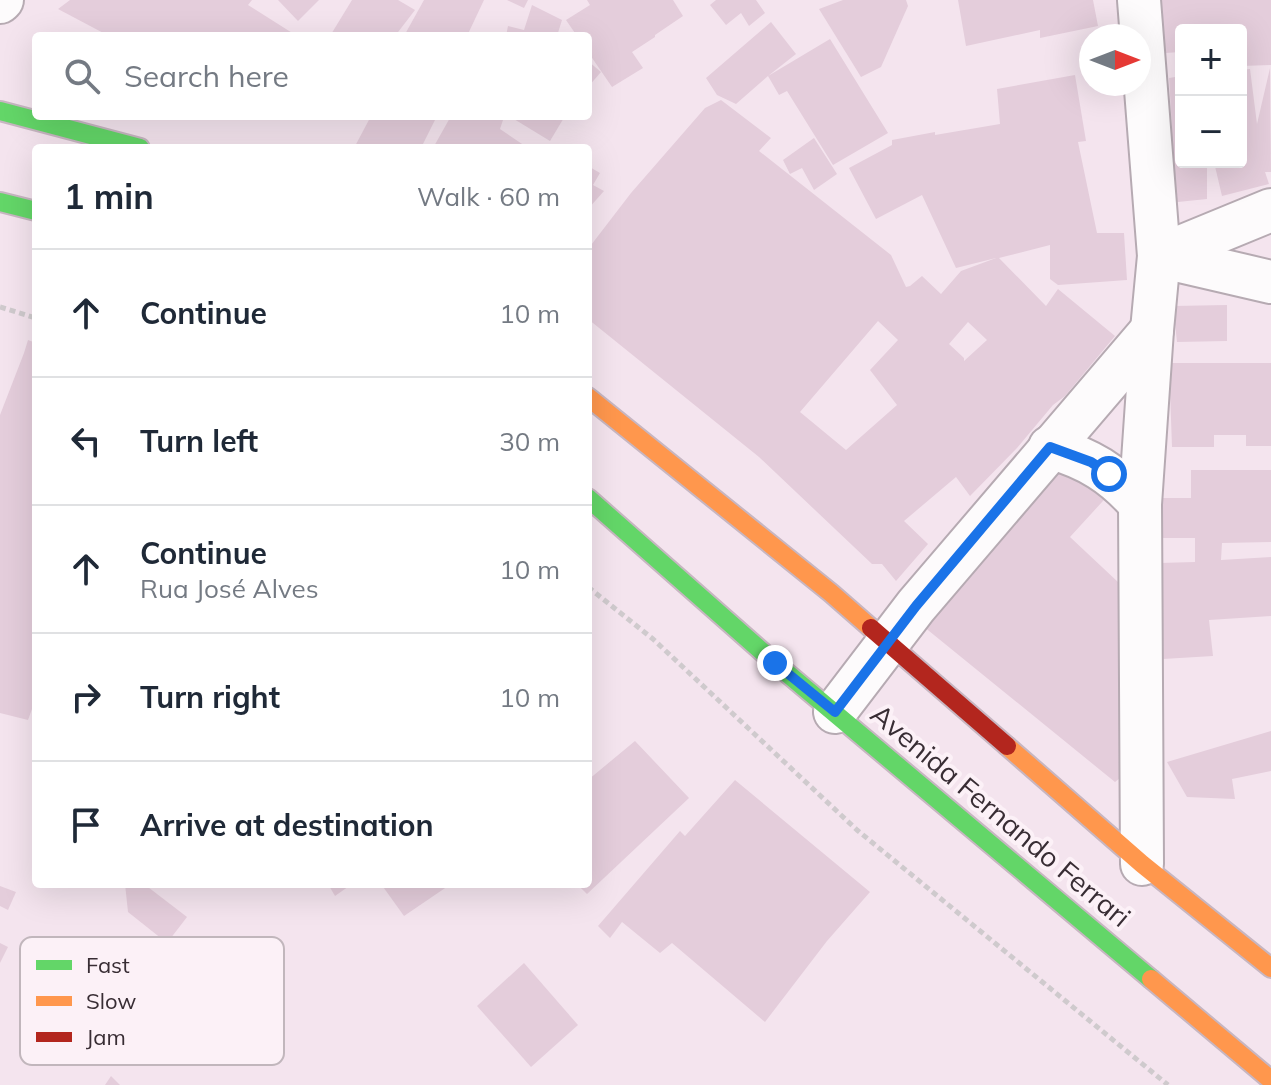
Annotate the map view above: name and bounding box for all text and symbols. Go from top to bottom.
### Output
north arrow [1079,24,1151,96]
map controls [1175,24,1247,168]
button: + [1175,24,1247,96]
search box [32,32,592,120]
icon: search [60,54,104,98]
text: Search here [124,57,289,95]
button: − [1175,96,1247,168]
text: 1 min [64,175,154,218]
text: Walk · 60 m [417,180,560,213]
icon: ahead [64,291,108,335]
text: Continue [140,294,267,332]
text: 10 m [499,297,560,330]
icon: left [64,419,108,463]
text: Turn left [140,422,258,460]
text: 30 m [499,425,560,458]
route start [1091,456,1127,492]
text: Continue [140,534,267,572]
icon: ahead [64,547,108,591]
text: 10 m [499,553,560,586]
text: Rua José Alves [140,572,319,605]
route end [757,645,793,681]
icon: right [64,675,108,719]
text: Turn right [140,678,280,716]
text: 10 m [499,681,560,714]
street label: Avenida Fernando Ferrari [864,696,1138,934]
icon: arrive [64,803,108,847]
text: Arrive at destination [140,806,434,844]
legend [20,937,284,1065]
text: Fast [86,951,130,979]
text: Slow [86,987,136,1015]
text: Jam [86,1023,126,1051]

